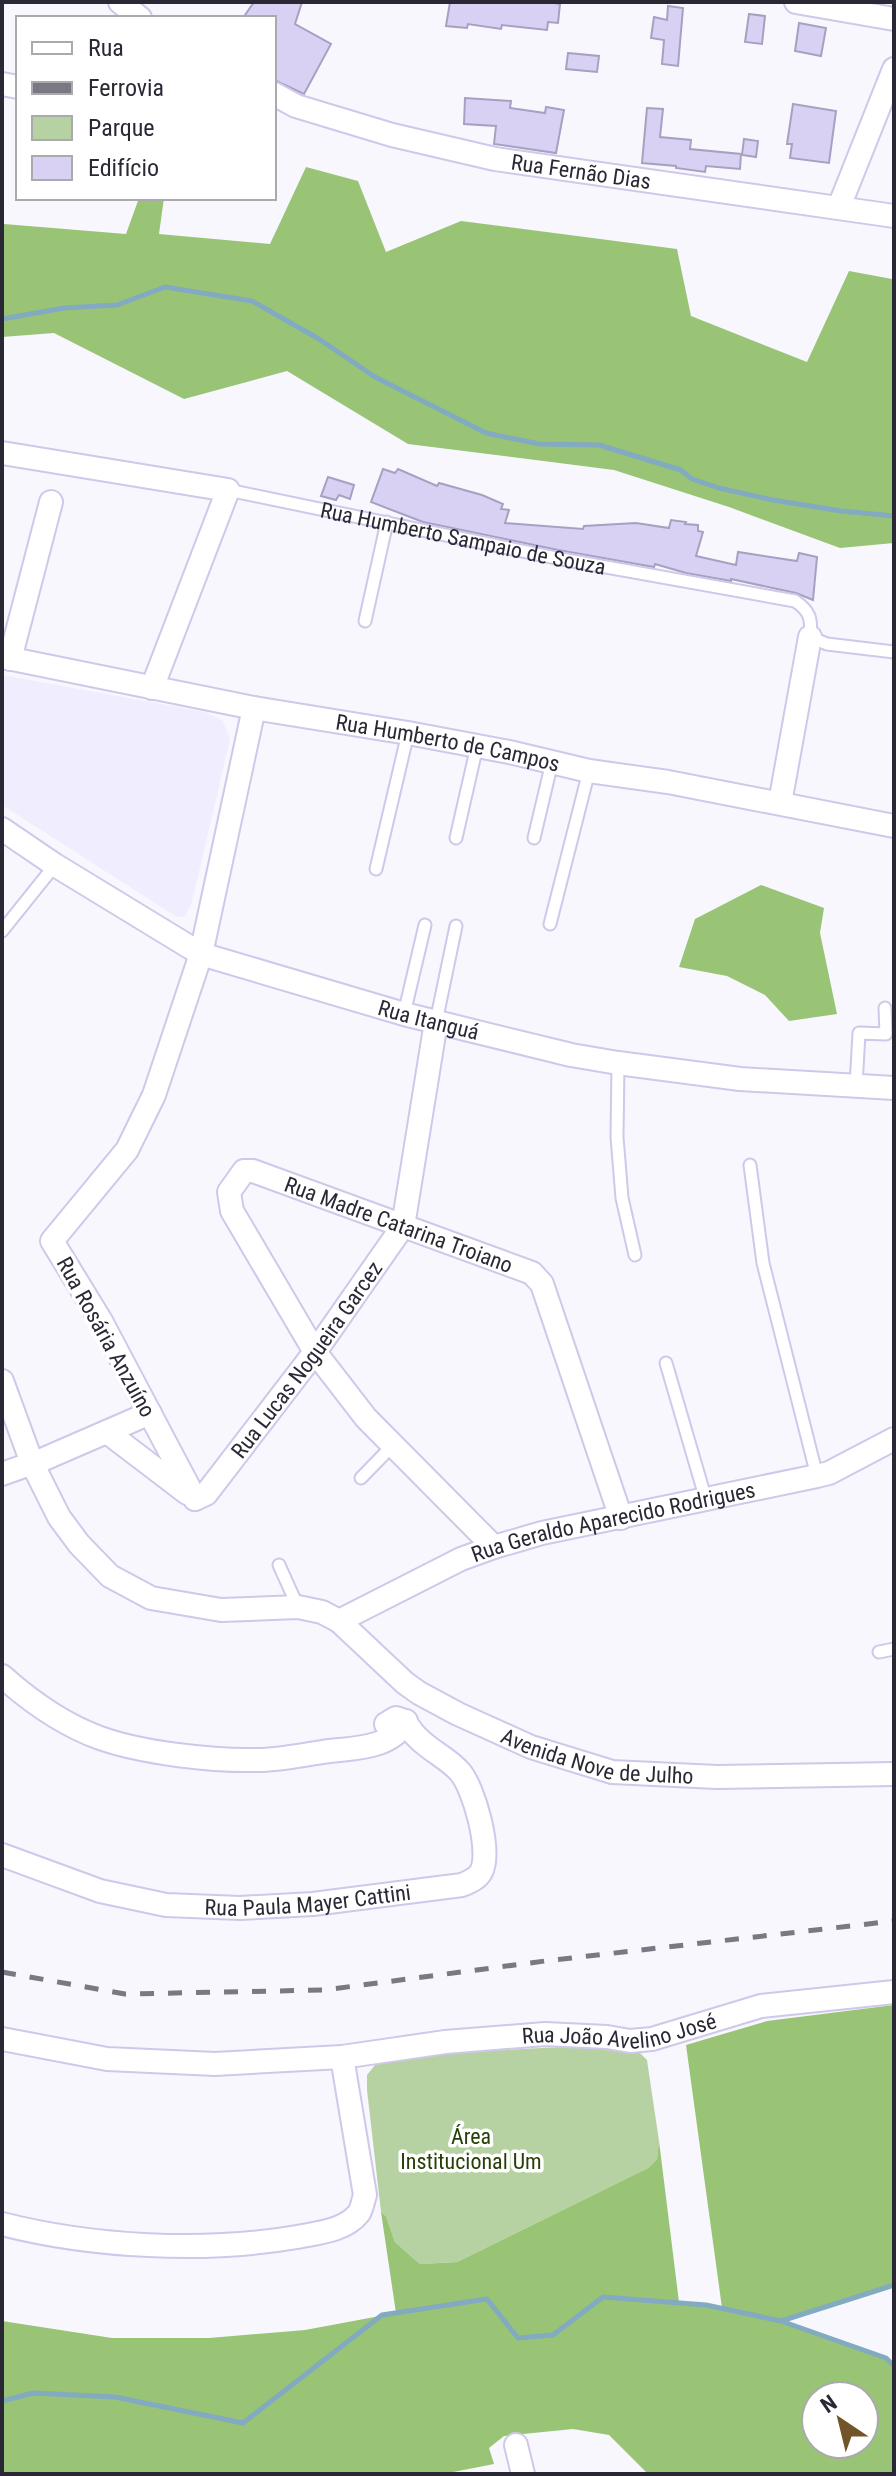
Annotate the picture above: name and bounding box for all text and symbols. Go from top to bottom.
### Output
legend [16,16,276,200]
text: Rua [88,34,124,62]
text: Ferrovia [88,74,164,102]
text: Parque [88,114,155,142]
street label: Rua Fernão Dias [510,149,653,194]
text: Edifício [88,154,159,182]
street label: Rua Humberto Sampaio de Souza [318,497,608,579]
street label: Rua Humberto de Campos [334,709,562,776]
street label: Rua Itanguá [375,995,482,1044]
street label: Rua Madre Catarina Troiano [281,1171,516,1277]
street label: Rua Rosária Anzuíno [52,1253,160,1421]
street label: Rua Lucas Nogueira Garcez [226,1256,387,1463]
street label: Rua Geraldo Aparecido Rodrigues [468,1477,757,1567]
street label: Avenida Nove de Julho [497,1723,694,1788]
street label: Rua Paula Mayer Cattini [204,1879,412,1921]
street label: Rua João Avelino José [521,2008,719,2054]
park label: Área Institucional Um [400,2124,542,2174]
north arrow [800,2380,880,2460]
text: N [816,2390,842,2418]

